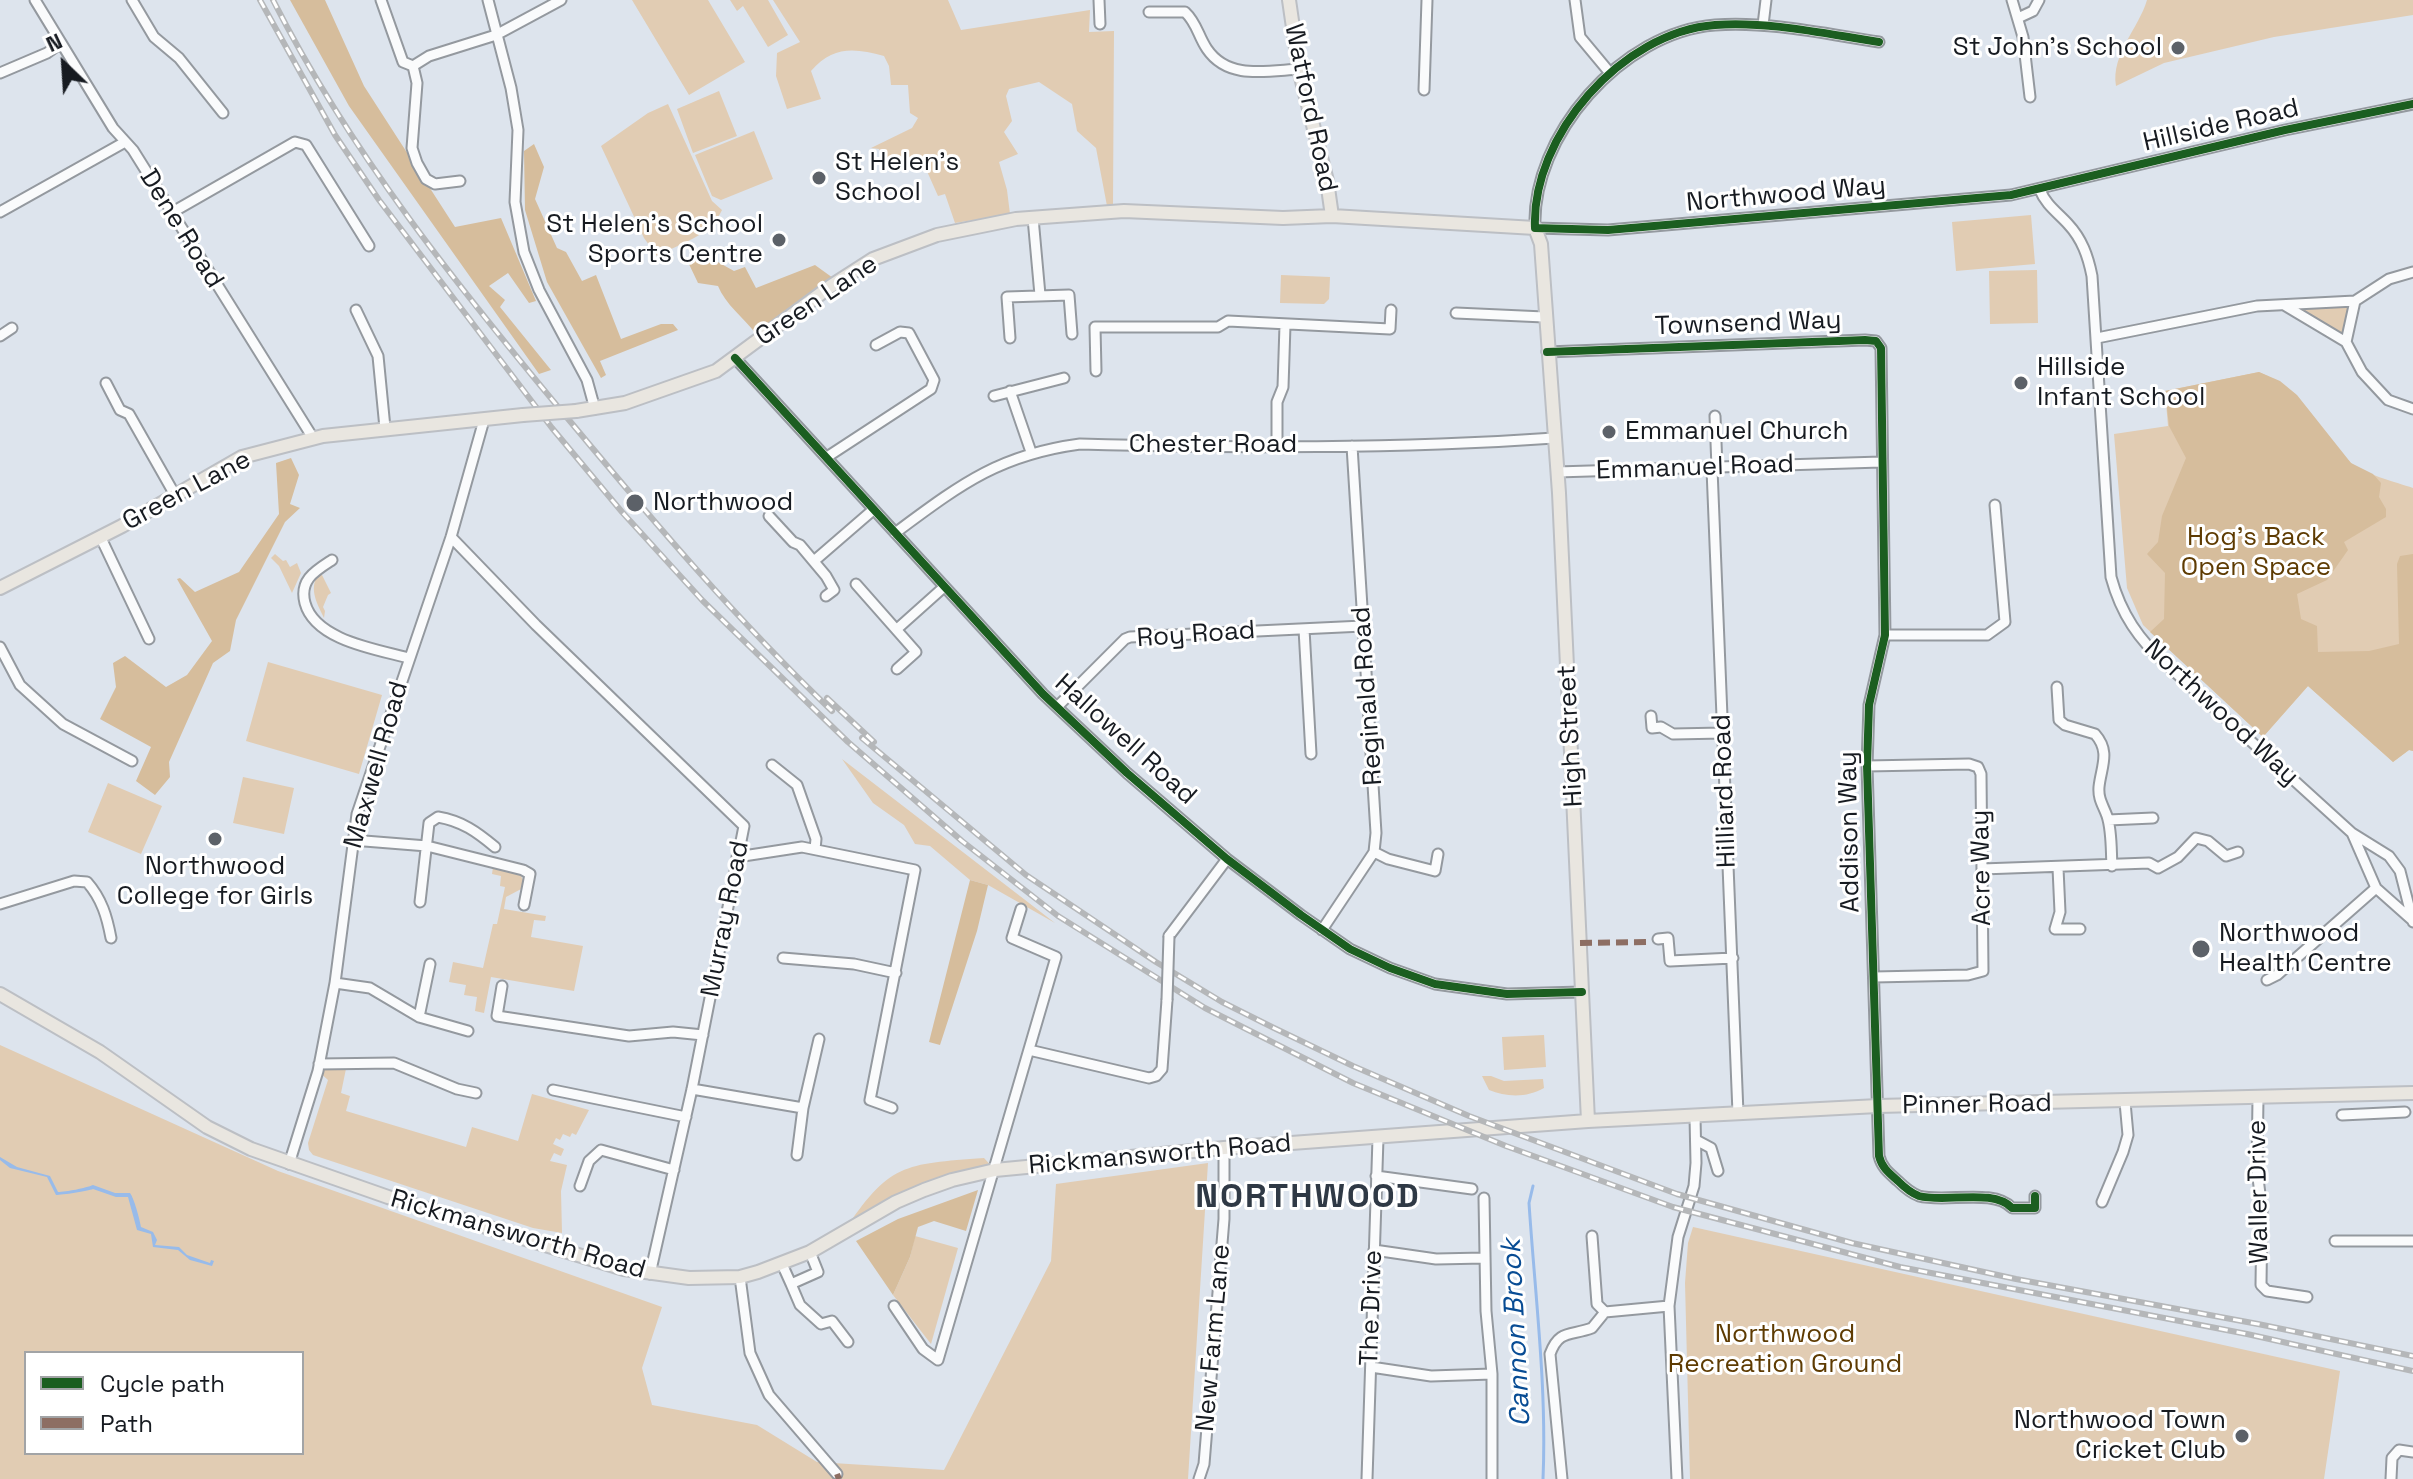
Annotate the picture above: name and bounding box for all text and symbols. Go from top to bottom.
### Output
street label: Watford Road [1277,21,1343,195]
north arrow [24,24,104,104]
text: N [41,26,66,58]
place label: St John's School [1953,32,2162,64]
marker: St John's School [2169,39,2187,57]
street label: Hillside Road [2140,93,2302,159]
place label: St Helen's School [835,147,959,208]
street label: Dene Road [132,164,230,294]
marker: St Helen's School [810,169,828,187]
street label: Northwood Way [1685,171,1887,219]
place label: St Helen's School Sports Centre [546,209,763,270]
marker: St Helen's School Sports Centre [770,231,788,249]
street label: Green Lane [750,249,884,353]
street label: Townsend Way [1654,305,1842,343]
place label: Hillside Infant School [2037,352,2205,414]
marker: Hillside Infant School [2012,374,2030,392]
place label: Emmanuel Church [1625,416,1849,448]
marker: Emmanuel Church [1600,423,1618,441]
street label: Chester Road [1129,429,1297,461]
street label: Green Lane [118,444,256,538]
street label: Emmanuel Road [1595,449,1795,487]
place label: Northwood [653,487,793,519]
marker: Northwood [624,492,646,514]
park label: Hog's Back Open Space [2181,522,2331,584]
street label: Reginald Road [1346,605,1390,787]
street label: Roy Road [1136,615,1256,655]
street label: Northwood Way [2137,633,2305,793]
street label: High Street [1552,664,1590,808]
street label: Hallowell Road [1048,668,1202,812]
street label: Maxwell Road [338,678,416,852]
street label: Hilliard Road [1707,713,1743,869]
street label: Addison Way [1833,751,1867,913]
street label: Acre Way [1965,810,1999,926]
marker: Northwood College for Girls [206,830,224,848]
street label: Murray Road [696,838,756,1000]
place label: Northwood College for Girls [117,851,313,912]
place label: Northwood Health Centre [2219,918,2392,980]
marker: Northwood Health Centre [2190,938,2212,960]
street label: Pinner Road [1902,1088,2052,1122]
street label: Waller Drive [2242,1120,2276,1264]
street label: Rickmansworth Road [1027,1128,1293,1182]
district label: NORTHWOOD [1195,1178,1421,1218]
street label: Rickmansworth Road [387,1184,649,1286]
water label: Cannon Brook [1495,1238,1539,1428]
street label: New Farm Lane [1190,1243,1238,1433]
street label: The Drive [1354,1250,1390,1366]
park label: Northwood Recreation Ground [1668,1319,1902,1380]
legend [24,1351,304,1455]
text: Cycle path [100,1368,225,1399]
place label: Northwood Town Cricket Club [2014,1405,2226,1466]
text: Path [100,1408,153,1439]
marker: Northwood Town Cricket Club [2233,1427,2251,1445]

